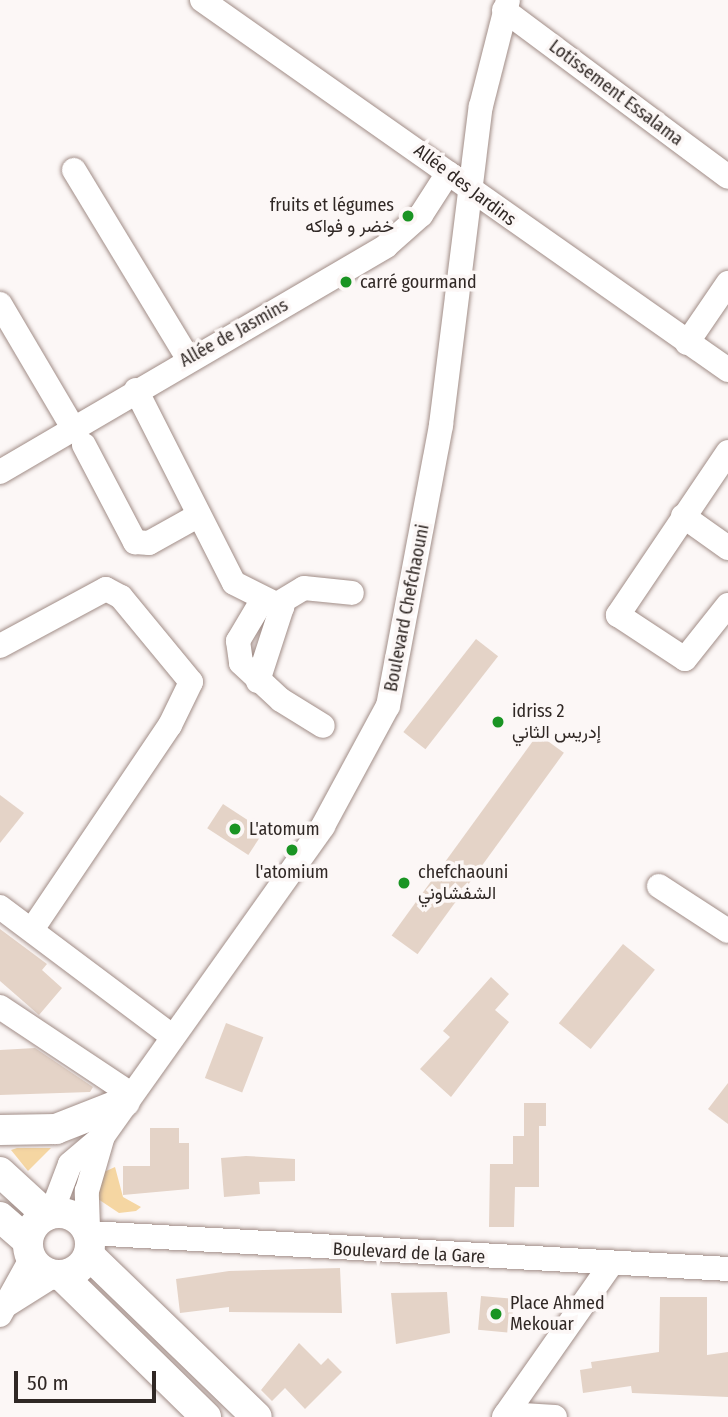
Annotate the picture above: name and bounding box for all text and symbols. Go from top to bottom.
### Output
street label: Lotissement Essalama [545,36,687,150]
street label: Allée des Jardins [410,140,520,230]
place label: fruits et légumes خضر و فواكه [270,195,394,238]
marker: fruits et légumes خضر و فواكه [400,208,416,224]
place label: carré gourmand [360,271,477,293]
marker: carré gourmand [338,274,354,290]
street label: Allée de Jasmins [176,294,292,372]
street label: Boulevard Chefchaouni [380,522,434,694]
place label: idriss 2 إدريس الثاني [512,701,601,744]
marker: idriss 2 إدريس الثاني [490,714,506,730]
place label: L'atomum [249,818,320,840]
marker: L'atomum [227,821,243,837]
marker: l'atomium [284,842,300,858]
place label: l'atomium [255,861,329,883]
place label: chefchaouni الشفشاوني [418,862,508,904]
marker: chefchaouni الشفشاوني [396,875,412,891]
street label: Boulevard de la Gare [332,1238,486,1268]
place label: Place Ahmed Mekouar [510,1293,605,1336]
marker: Place Ahmed Mekouar [488,1306,504,1322]
scale bar [18,1358,159,1402]
text: 50 m [27,1370,69,1396]

